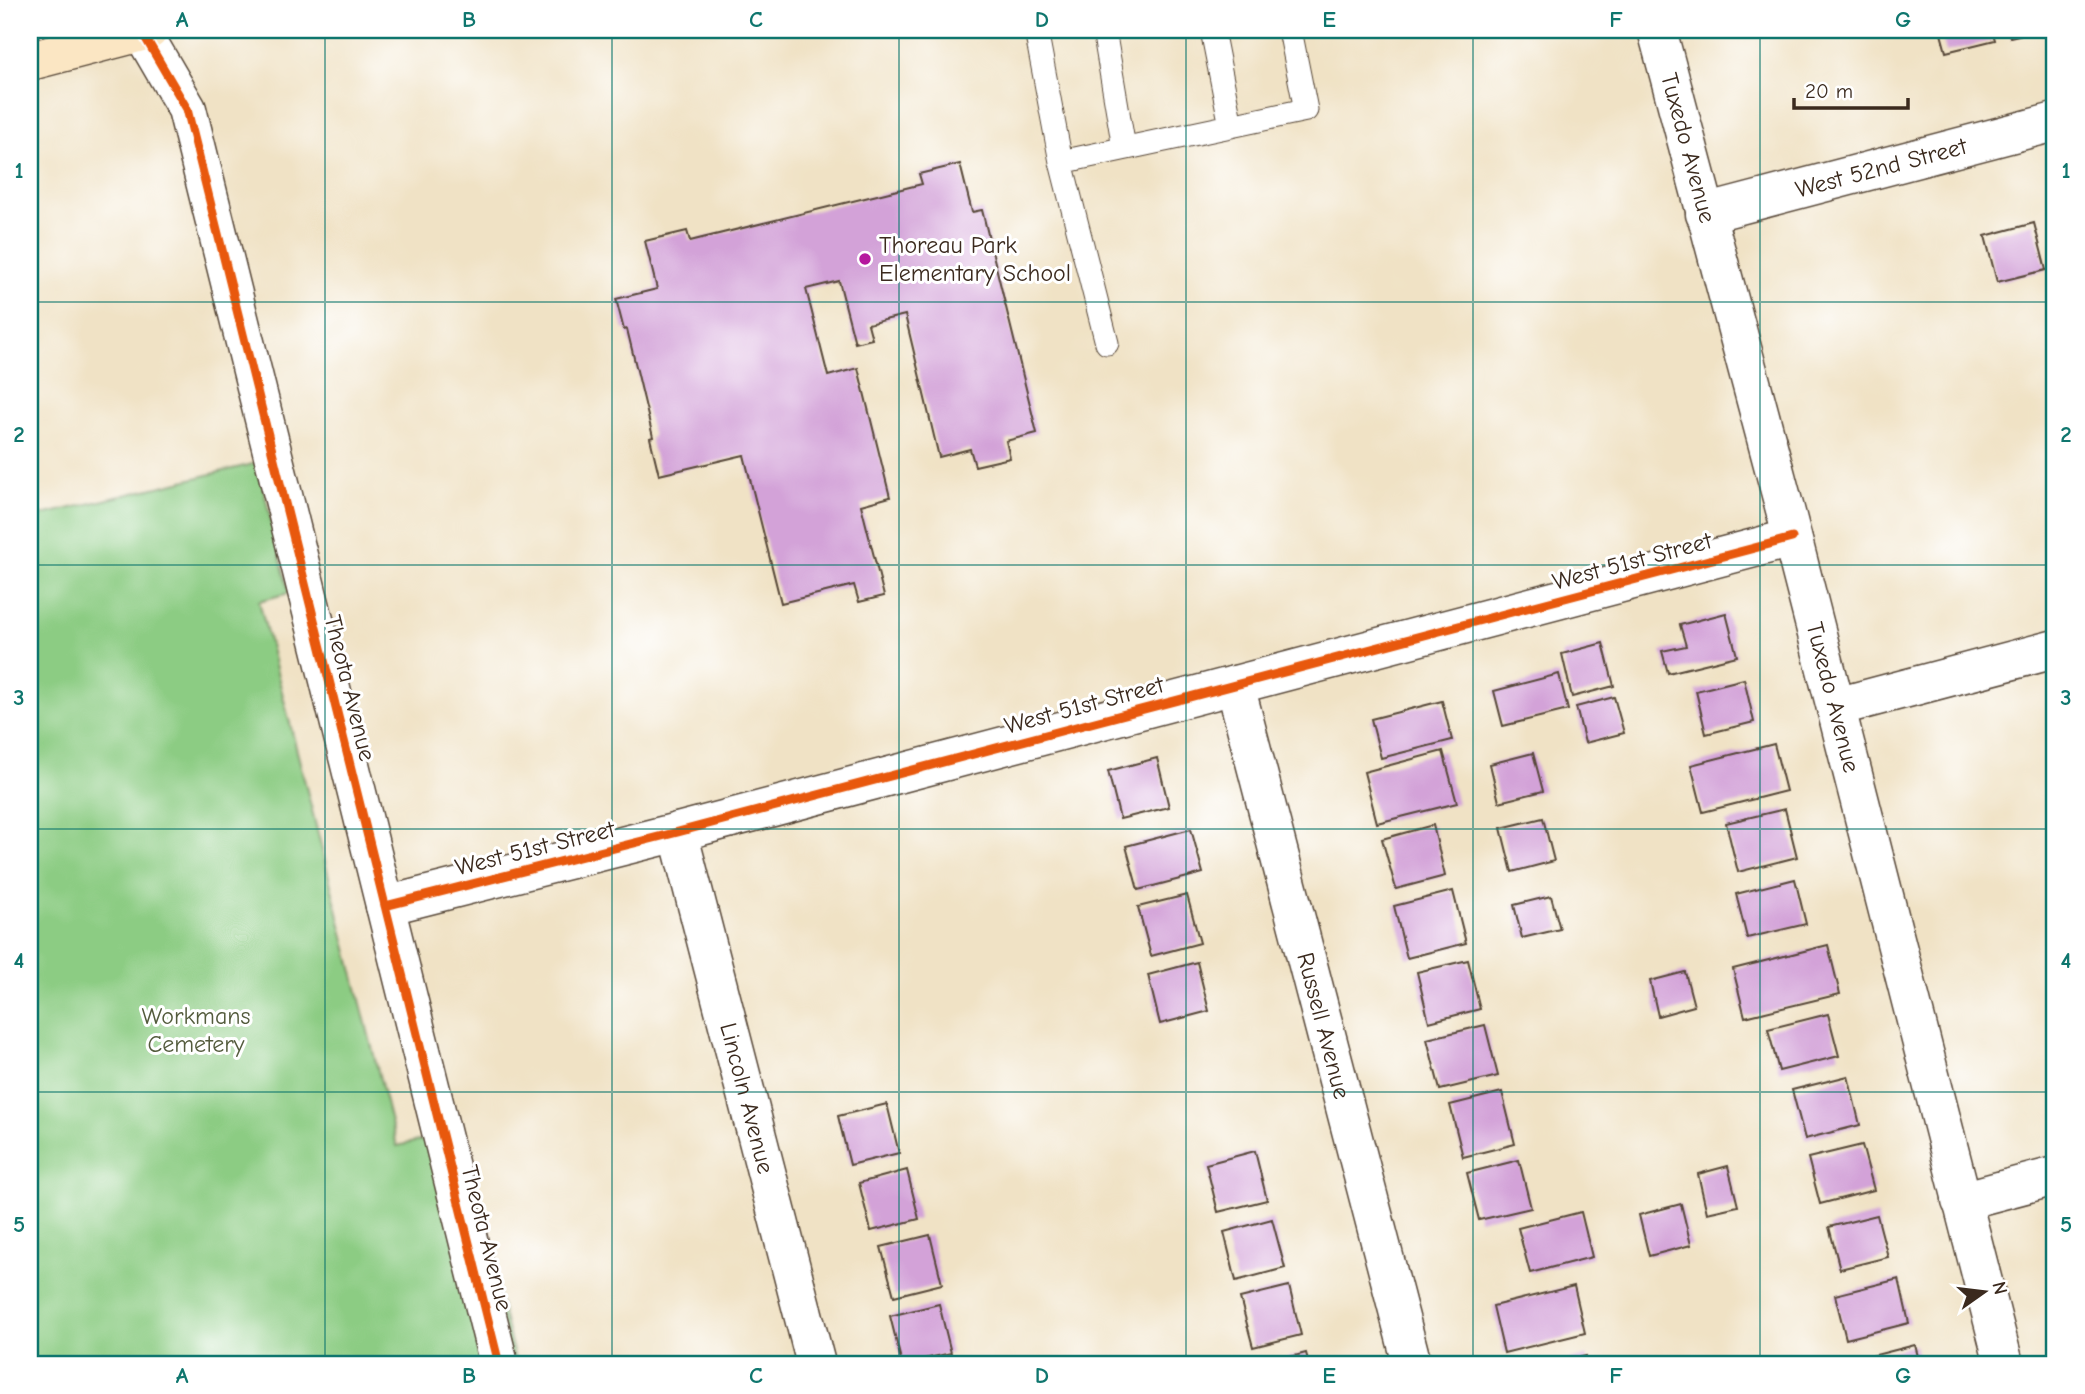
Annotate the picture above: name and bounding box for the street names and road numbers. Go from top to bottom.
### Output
street label: Tuxedo Avenue [1655,70,1722,226]
street label: West 52nd Street [1792,132,1971,204]
street label: West 51st Street [1549,526,1716,596]
street label: Theota Avenue [318,612,382,764]
street label: Tuxedo Avenue [1800,619,1866,775]
street label: West 51st Street [1001,670,1168,740]
street label: West 51st Street [452,814,619,881]
street label: Russell Avenue [1291,949,1356,1102]
street label: Lincoln Avenue [714,1020,780,1177]
street label: Theota Avenue [455,1162,519,1314]

